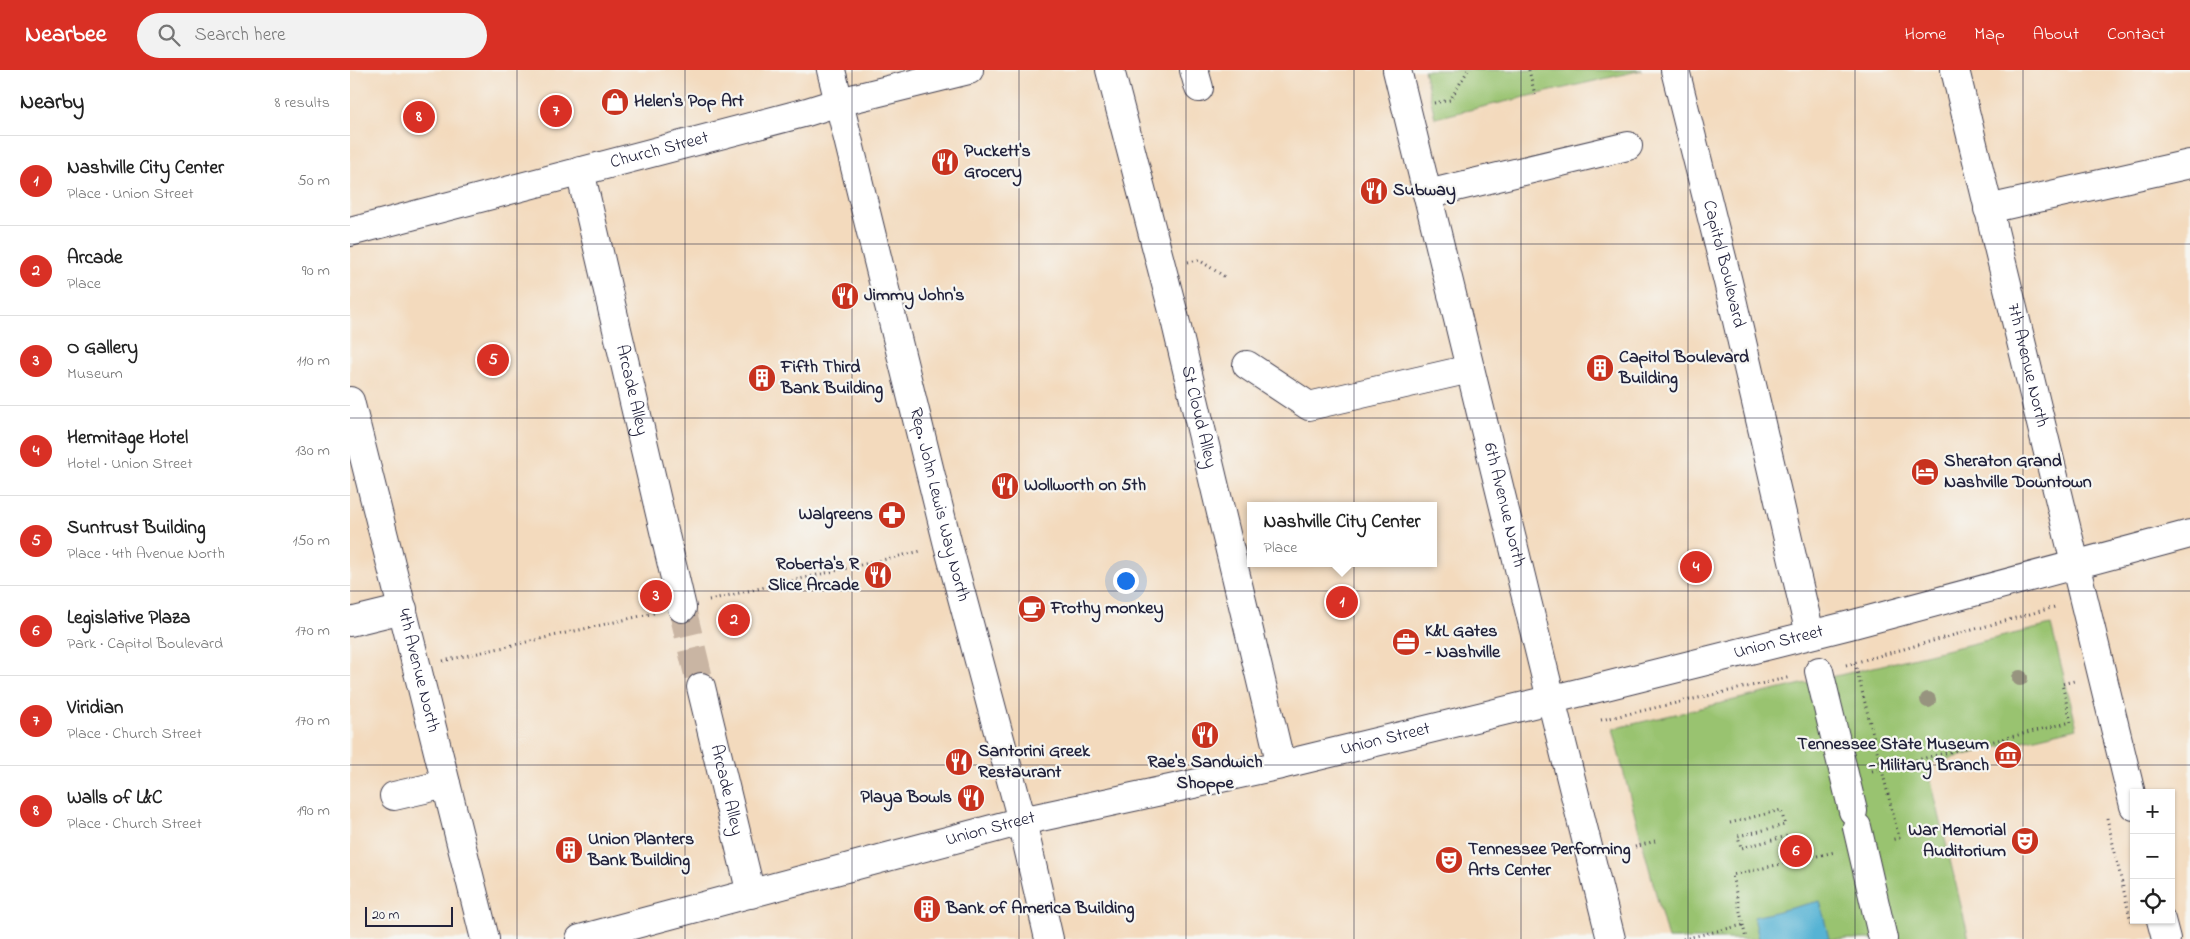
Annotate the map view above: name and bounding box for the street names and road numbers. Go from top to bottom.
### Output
street label: Church Street [607,125,712,176]
street label: Capitol Boulevard [1695,198,1751,330]
street label: 7th Avenue North [1999,301,2054,430]
street label: Arcade Alley [608,342,654,438]
street label: St Cloud Alley [1173,363,1223,471]
street label: Rep. John Lewis Way North [902,405,976,605]
street label: 6th Avenue North [1476,440,1531,570]
street label: 4th Avenue North [390,606,446,735]
street label: Union Street [1731,619,1826,667]
street label: Union Street [1338,716,1433,763]
street label: Arcade Alley [702,742,749,838]
street label: Union Street [943,805,1038,854]

